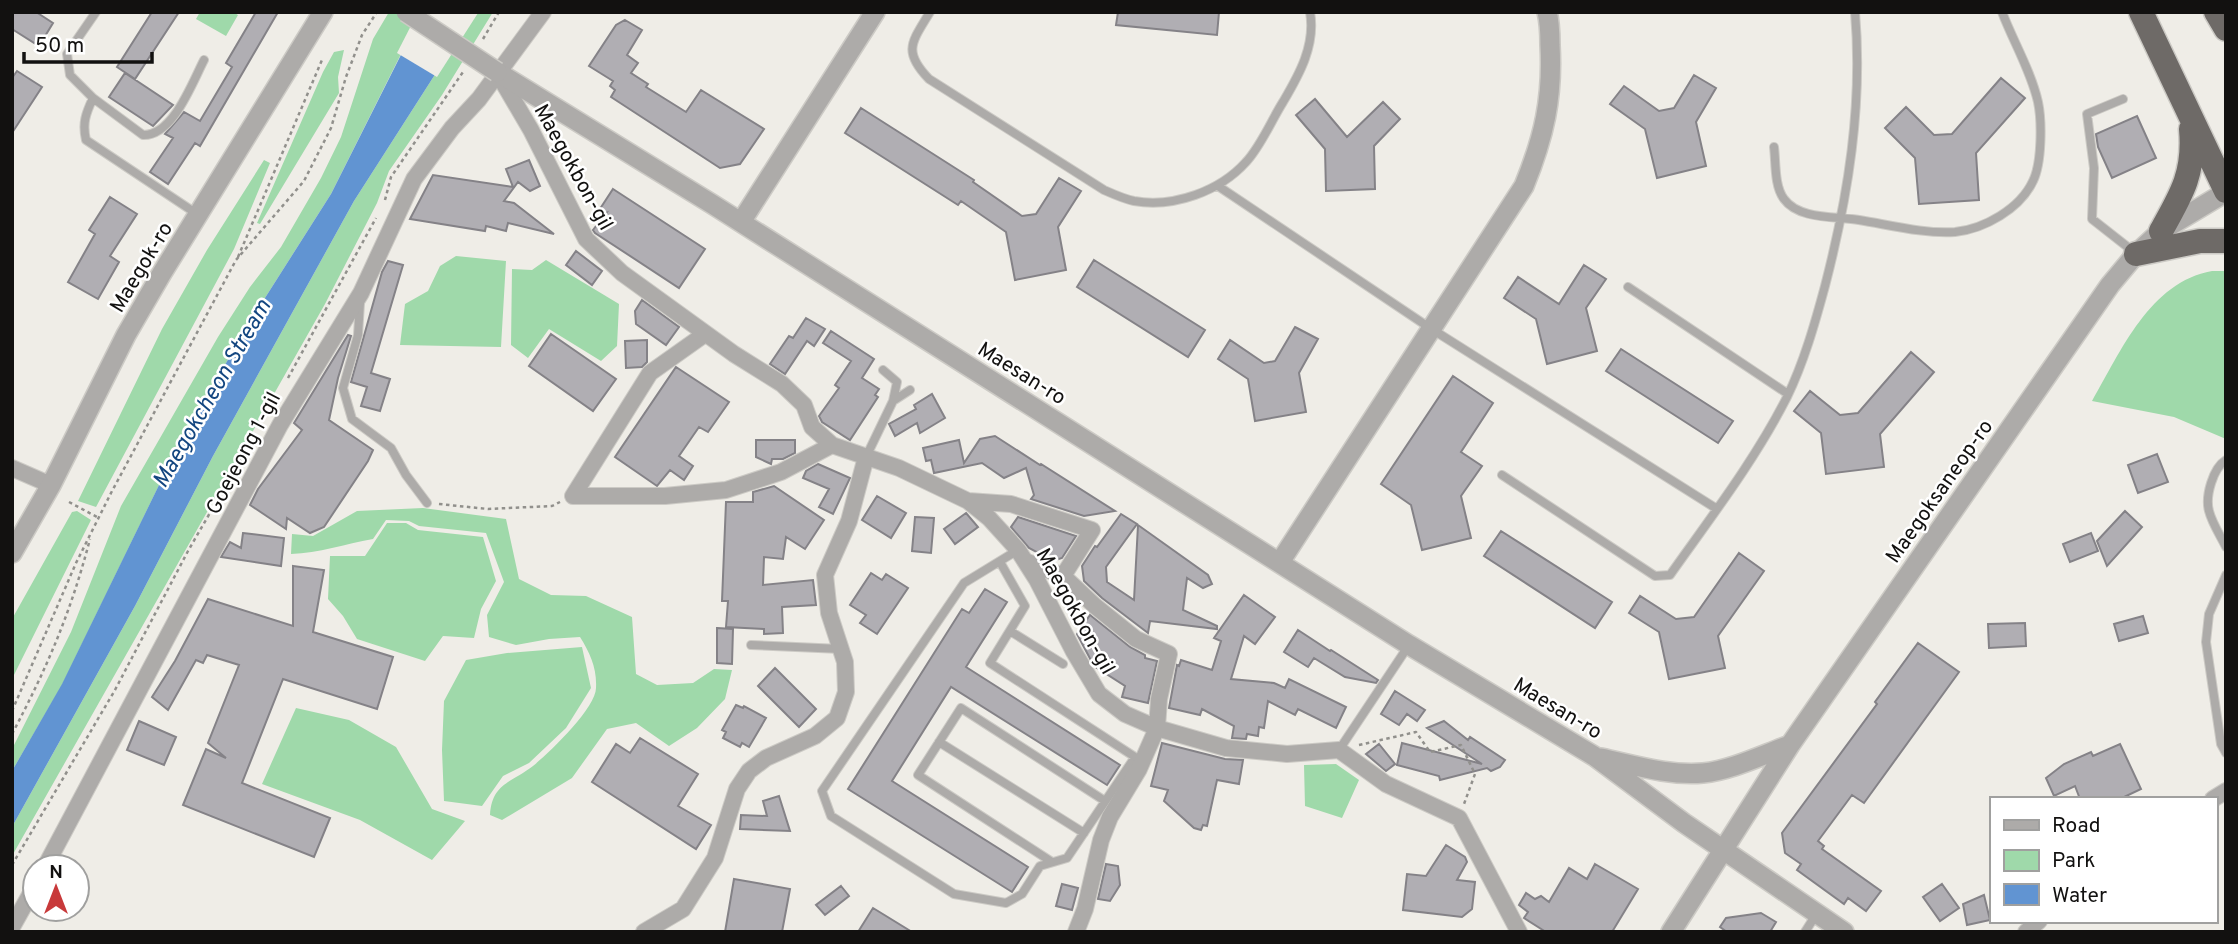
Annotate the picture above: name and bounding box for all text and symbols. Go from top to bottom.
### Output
scale bar [24,21,152,65]
text: 50 m [35,33,84,60]
street label: Maegokbon-gil [527,100,619,236]
street label: Maegok-ro [105,218,180,318]
water label: Maegokcheon Stream [147,295,279,494]
street label: Maesan-ro [972,337,1070,412]
street label: Goejeong 1-gil [201,388,288,520]
street label: Maegoksaneop-ro [1881,415,2000,569]
street label: Maegokbon-gil [1029,544,1121,680]
street label: Maesan-ro [1508,672,1607,746]
legend [1990,797,2217,923]
text: Road [2052,813,2101,840]
text: Park [2052,848,2095,875]
north arrow [21,853,91,923]
text: N [49,861,63,885]
text: Water [2052,883,2107,910]

